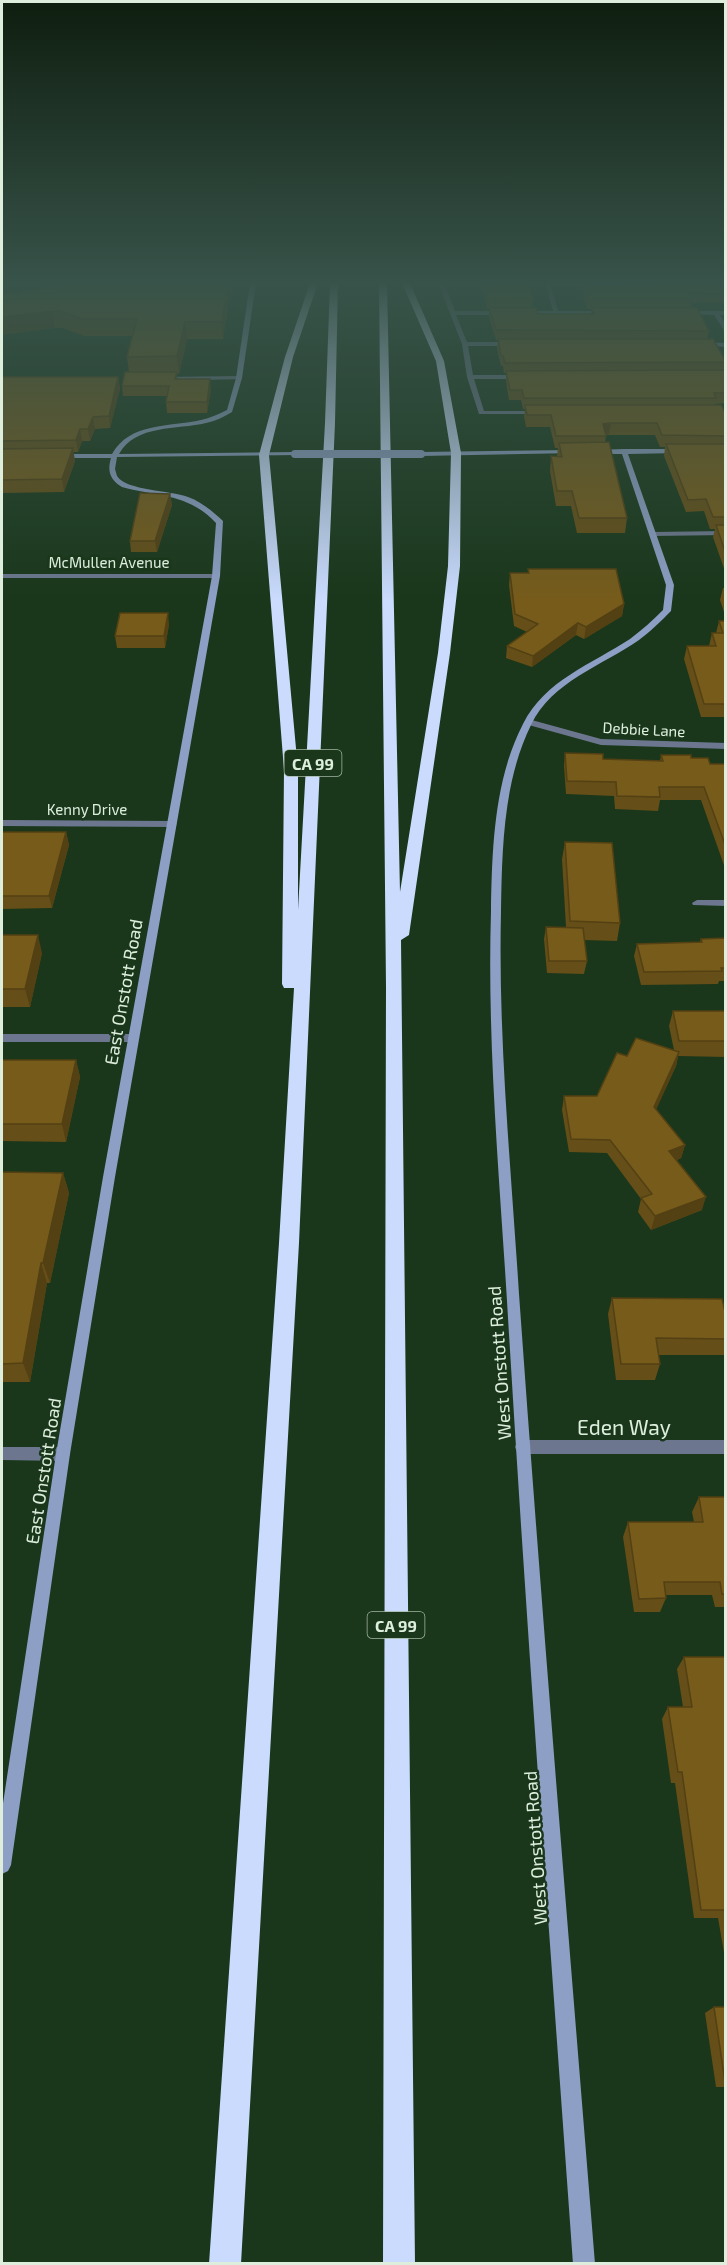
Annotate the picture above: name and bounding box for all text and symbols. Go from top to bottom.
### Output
street label: McMullen Avenue [48,553,170,571]
street label: Debbie Lane [602,718,686,740]
road number: CA 99 [284,750,342,776]
street label: Kenny Drive [47,800,127,818]
street label: East Onstott Road [99,917,147,1067]
street label: West Onstott Road [483,1285,515,1441]
street label: East Onstott Road [21,1396,65,1546]
street label: Eden Way [577,1414,671,1439]
road number: CA 99 [368,1612,424,1638]
street label: West Onstott Road [519,1770,551,1926]

